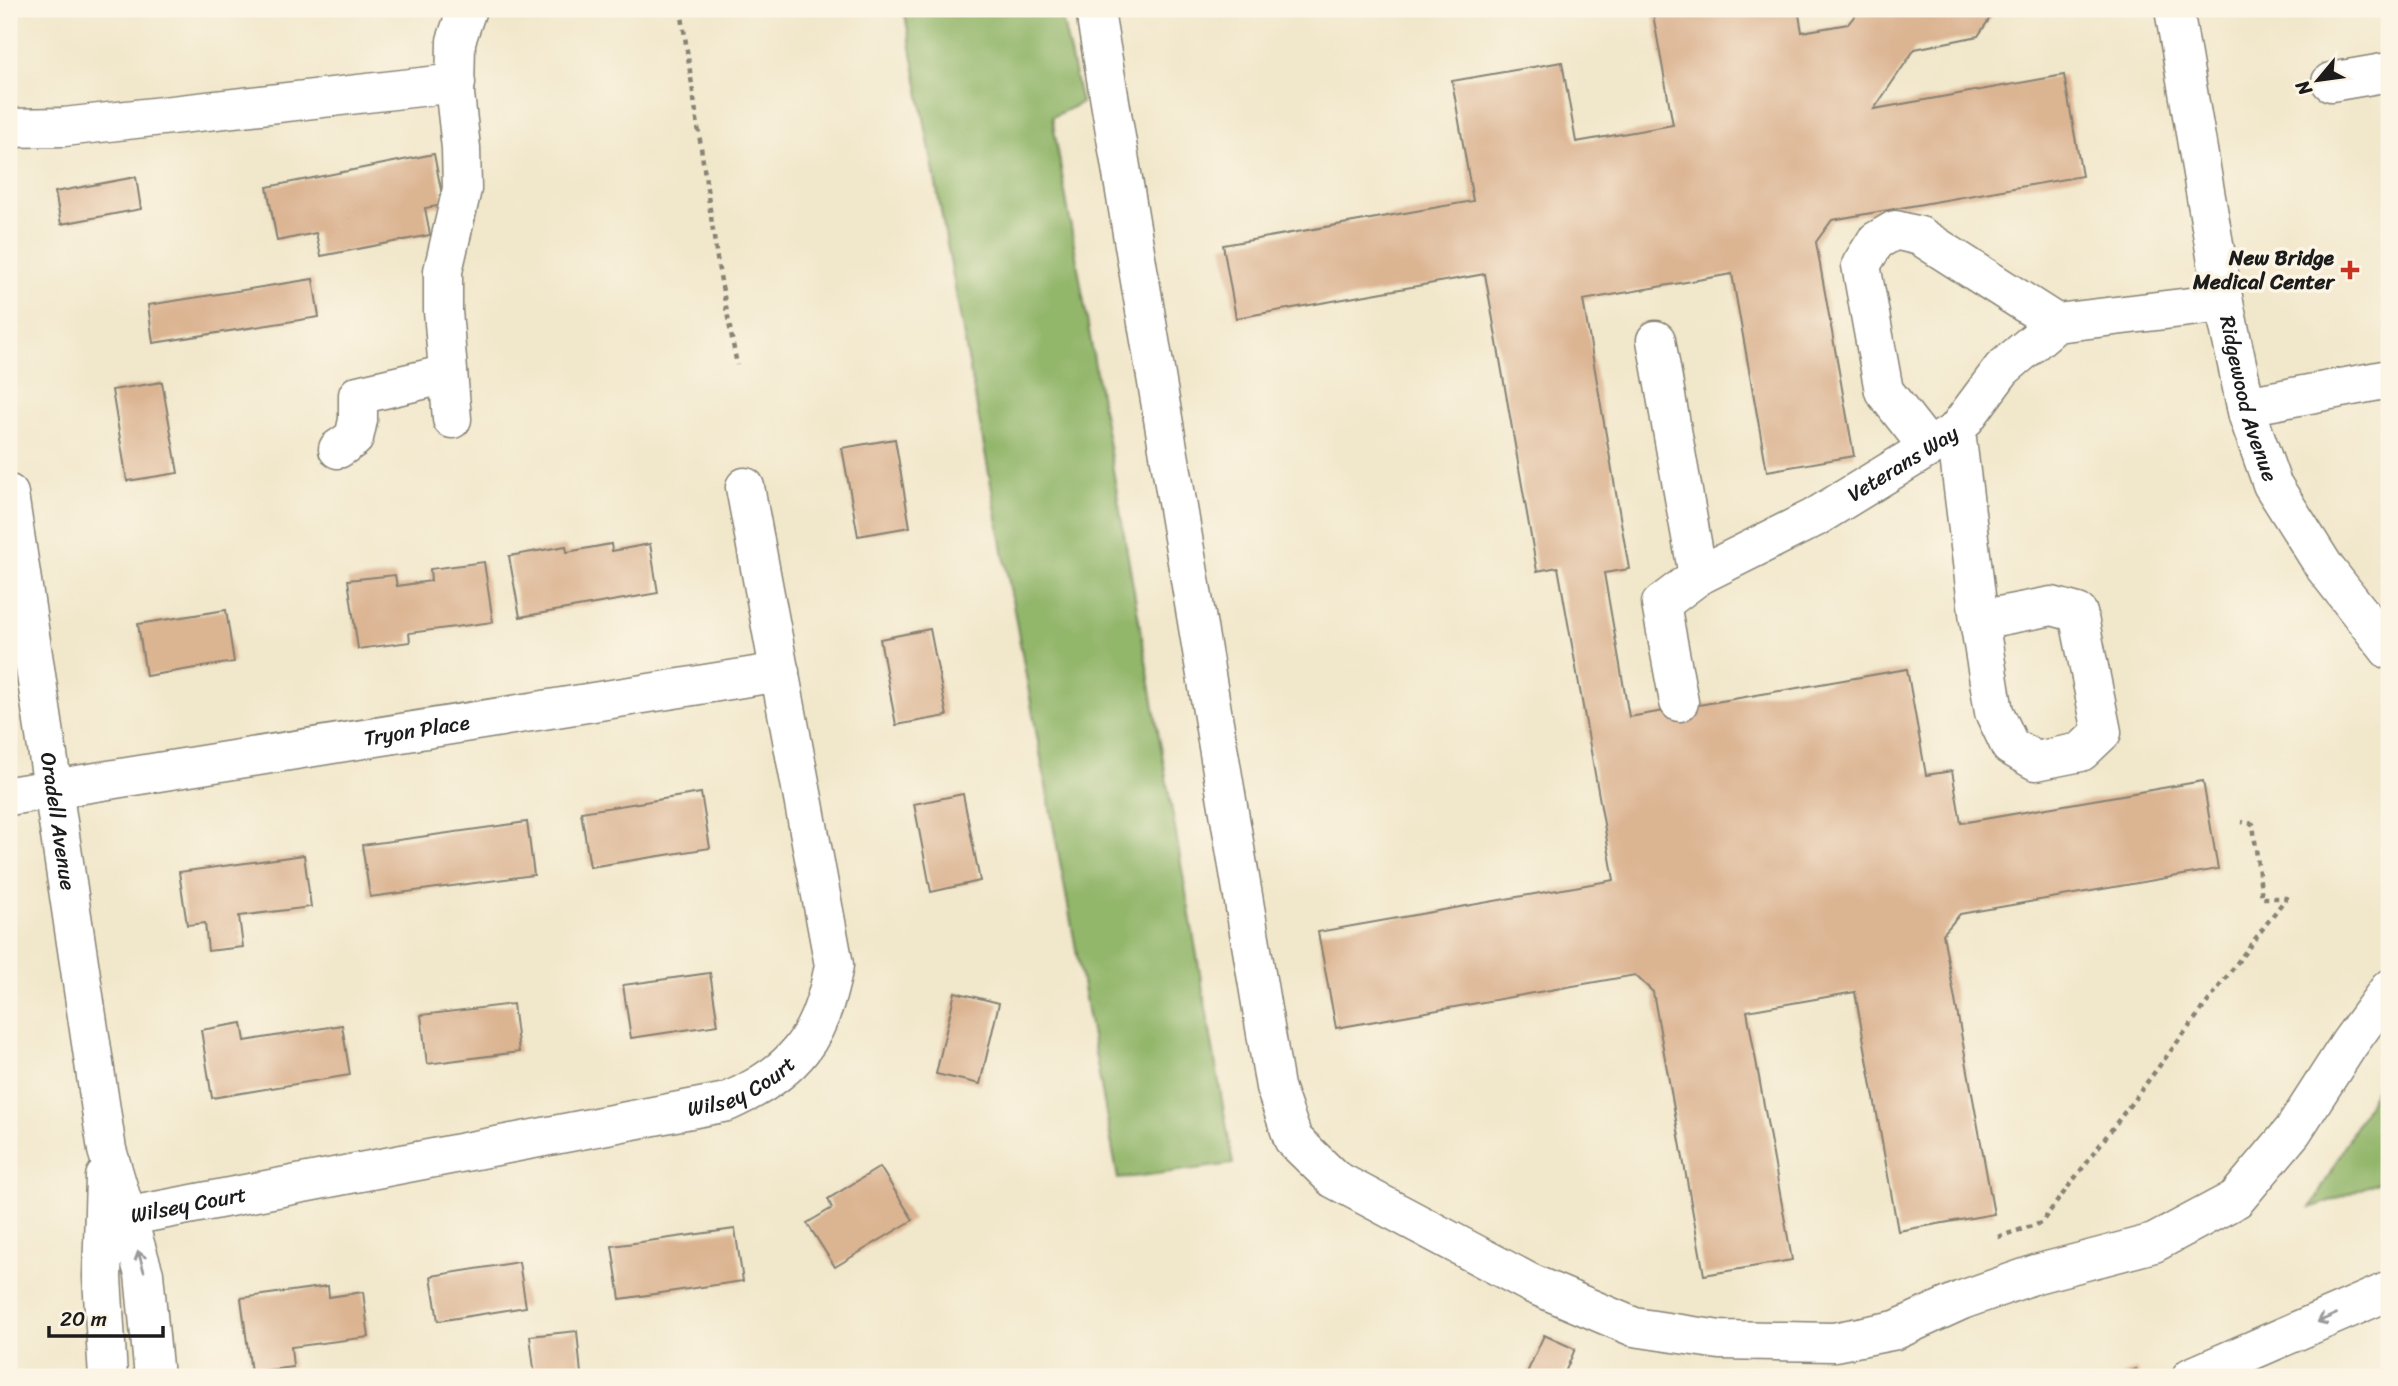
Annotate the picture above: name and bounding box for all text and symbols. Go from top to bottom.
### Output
north arrow [2282,46,2352,116]
text: N [2286,74,2322,103]
place label: New Bridge Medical Center [2192,239,2335,301]
marker: New Bridge Medical Center [2340,260,2360,280]
street label: Ridgewood Avenue [2208,312,2289,487]
street label: Veterans Way [1840,415,1966,512]
street label: Tryon Place [361,703,472,758]
street label: Oradell Avenue [29,750,87,893]
street label: Wilsey Court [684,1047,805,1128]
street label: Wilsey Court [127,1175,250,1235]
one-way arrow [133,1250,146,1272]
scale bar [49,1295,163,1339]
text: 20 m [60,1300,107,1338]
one-way arrow [2316,1312,2338,1325]

